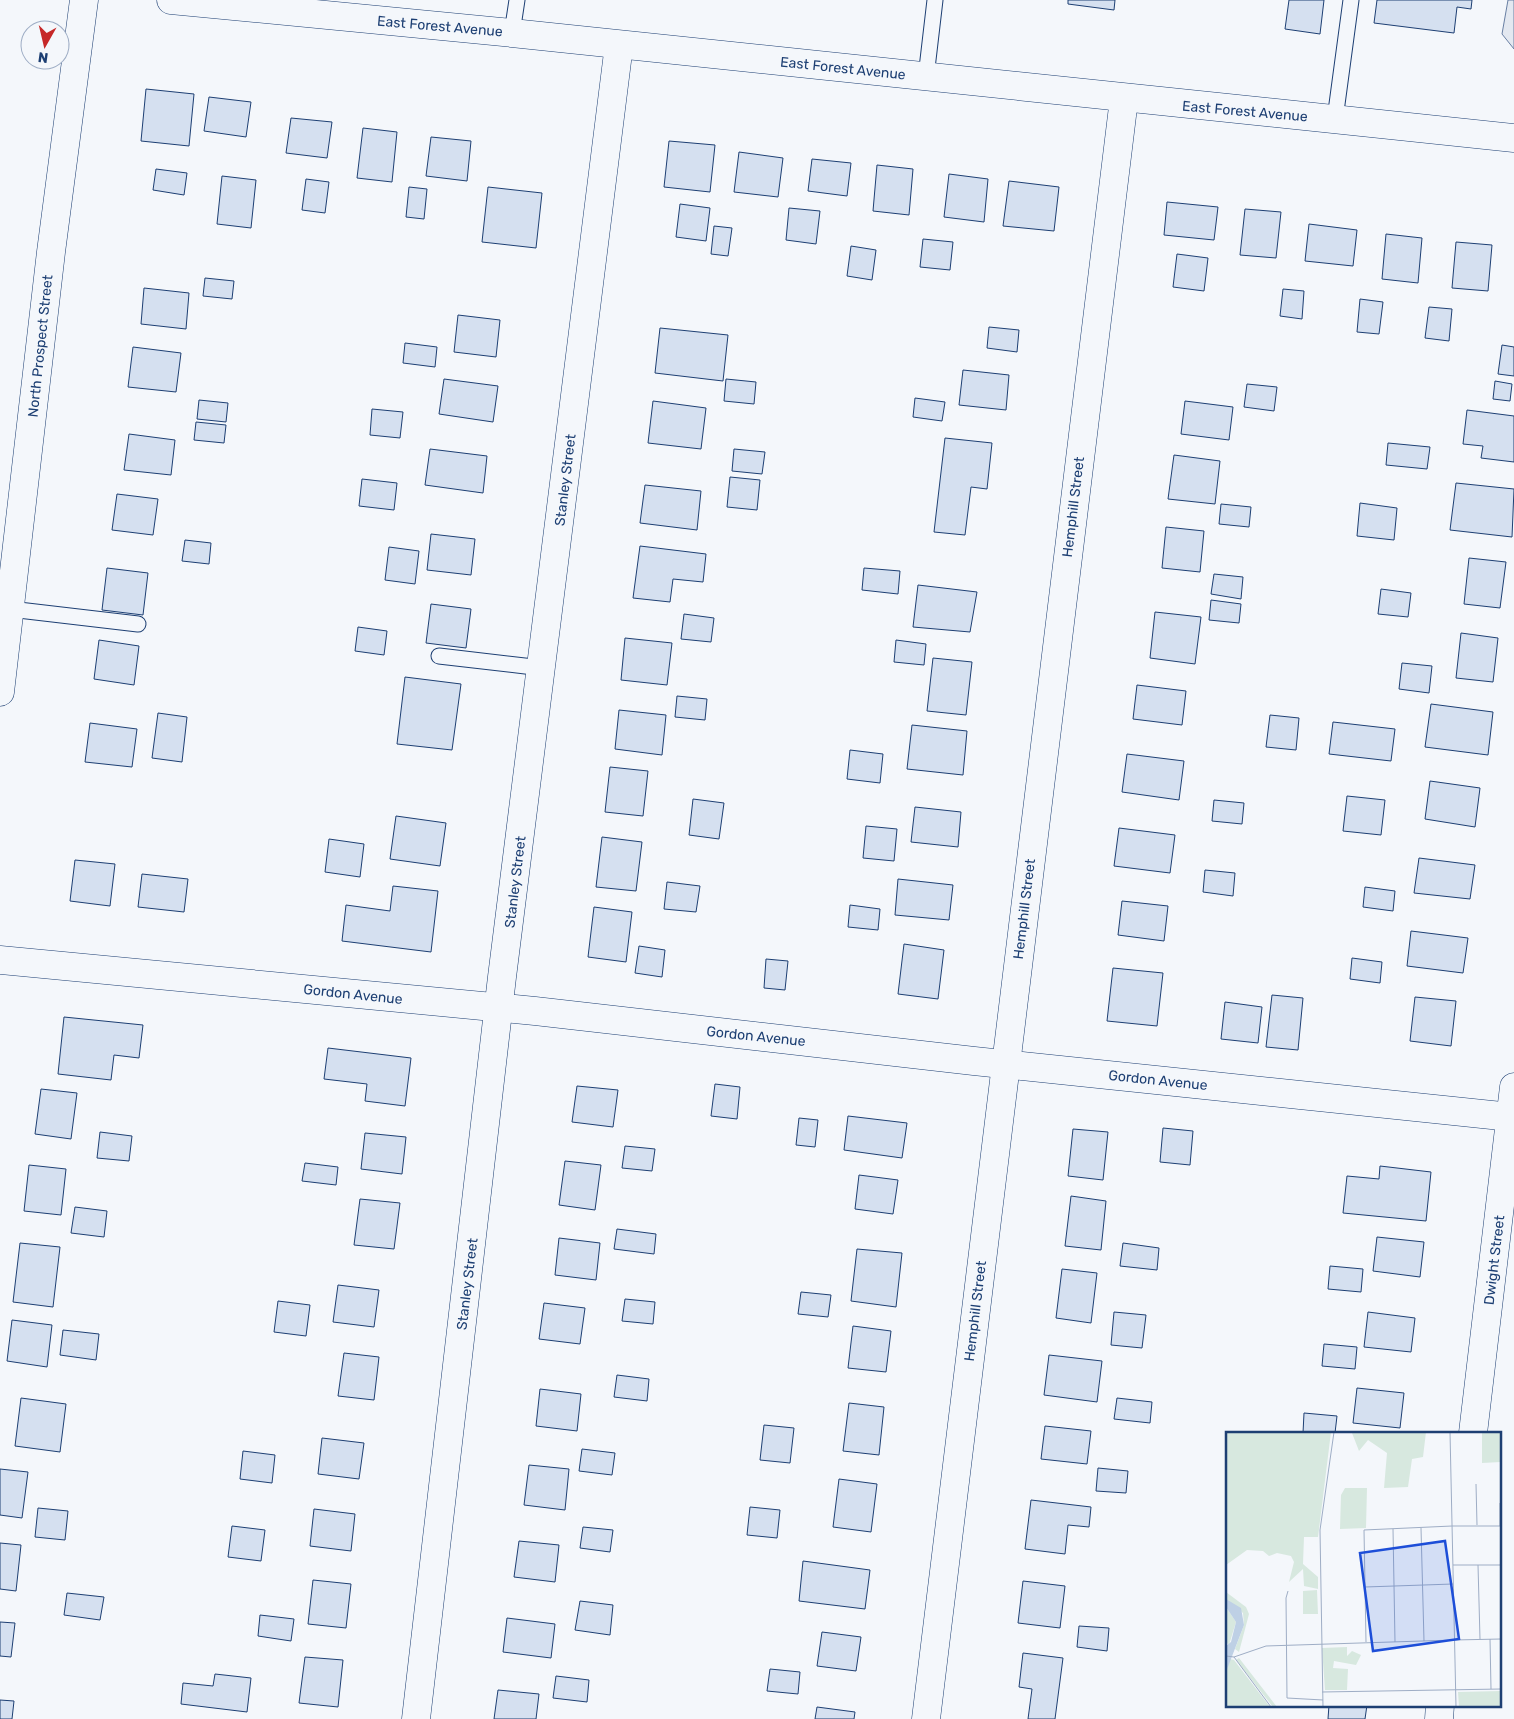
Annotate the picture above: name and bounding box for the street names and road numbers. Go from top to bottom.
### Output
street label: East Forest Avenue [376,13,504,40]
street label: East Forest Avenue [779,53,907,84]
street label: East Forest Avenue [1181,98,1309,125]
street label: North Prospect Street [25,273,56,418]
street label: Stanley Street [551,433,580,527]
street label: Hemphill Street [1059,455,1088,558]
street label: Stanley Street [501,835,530,929]
street label: Hemphill Street [1010,857,1039,960]
street label: Gordon Avenue [302,981,404,1008]
street label: Gordon Avenue [705,1023,807,1050]
street label: Gordon Avenue [1107,1067,1209,1094]
street label: Dwight Street [1481,1214,1509,1306]
street label: Stanley Street [453,1237,482,1331]
street label: Hemphill Street [961,1259,990,1362]

